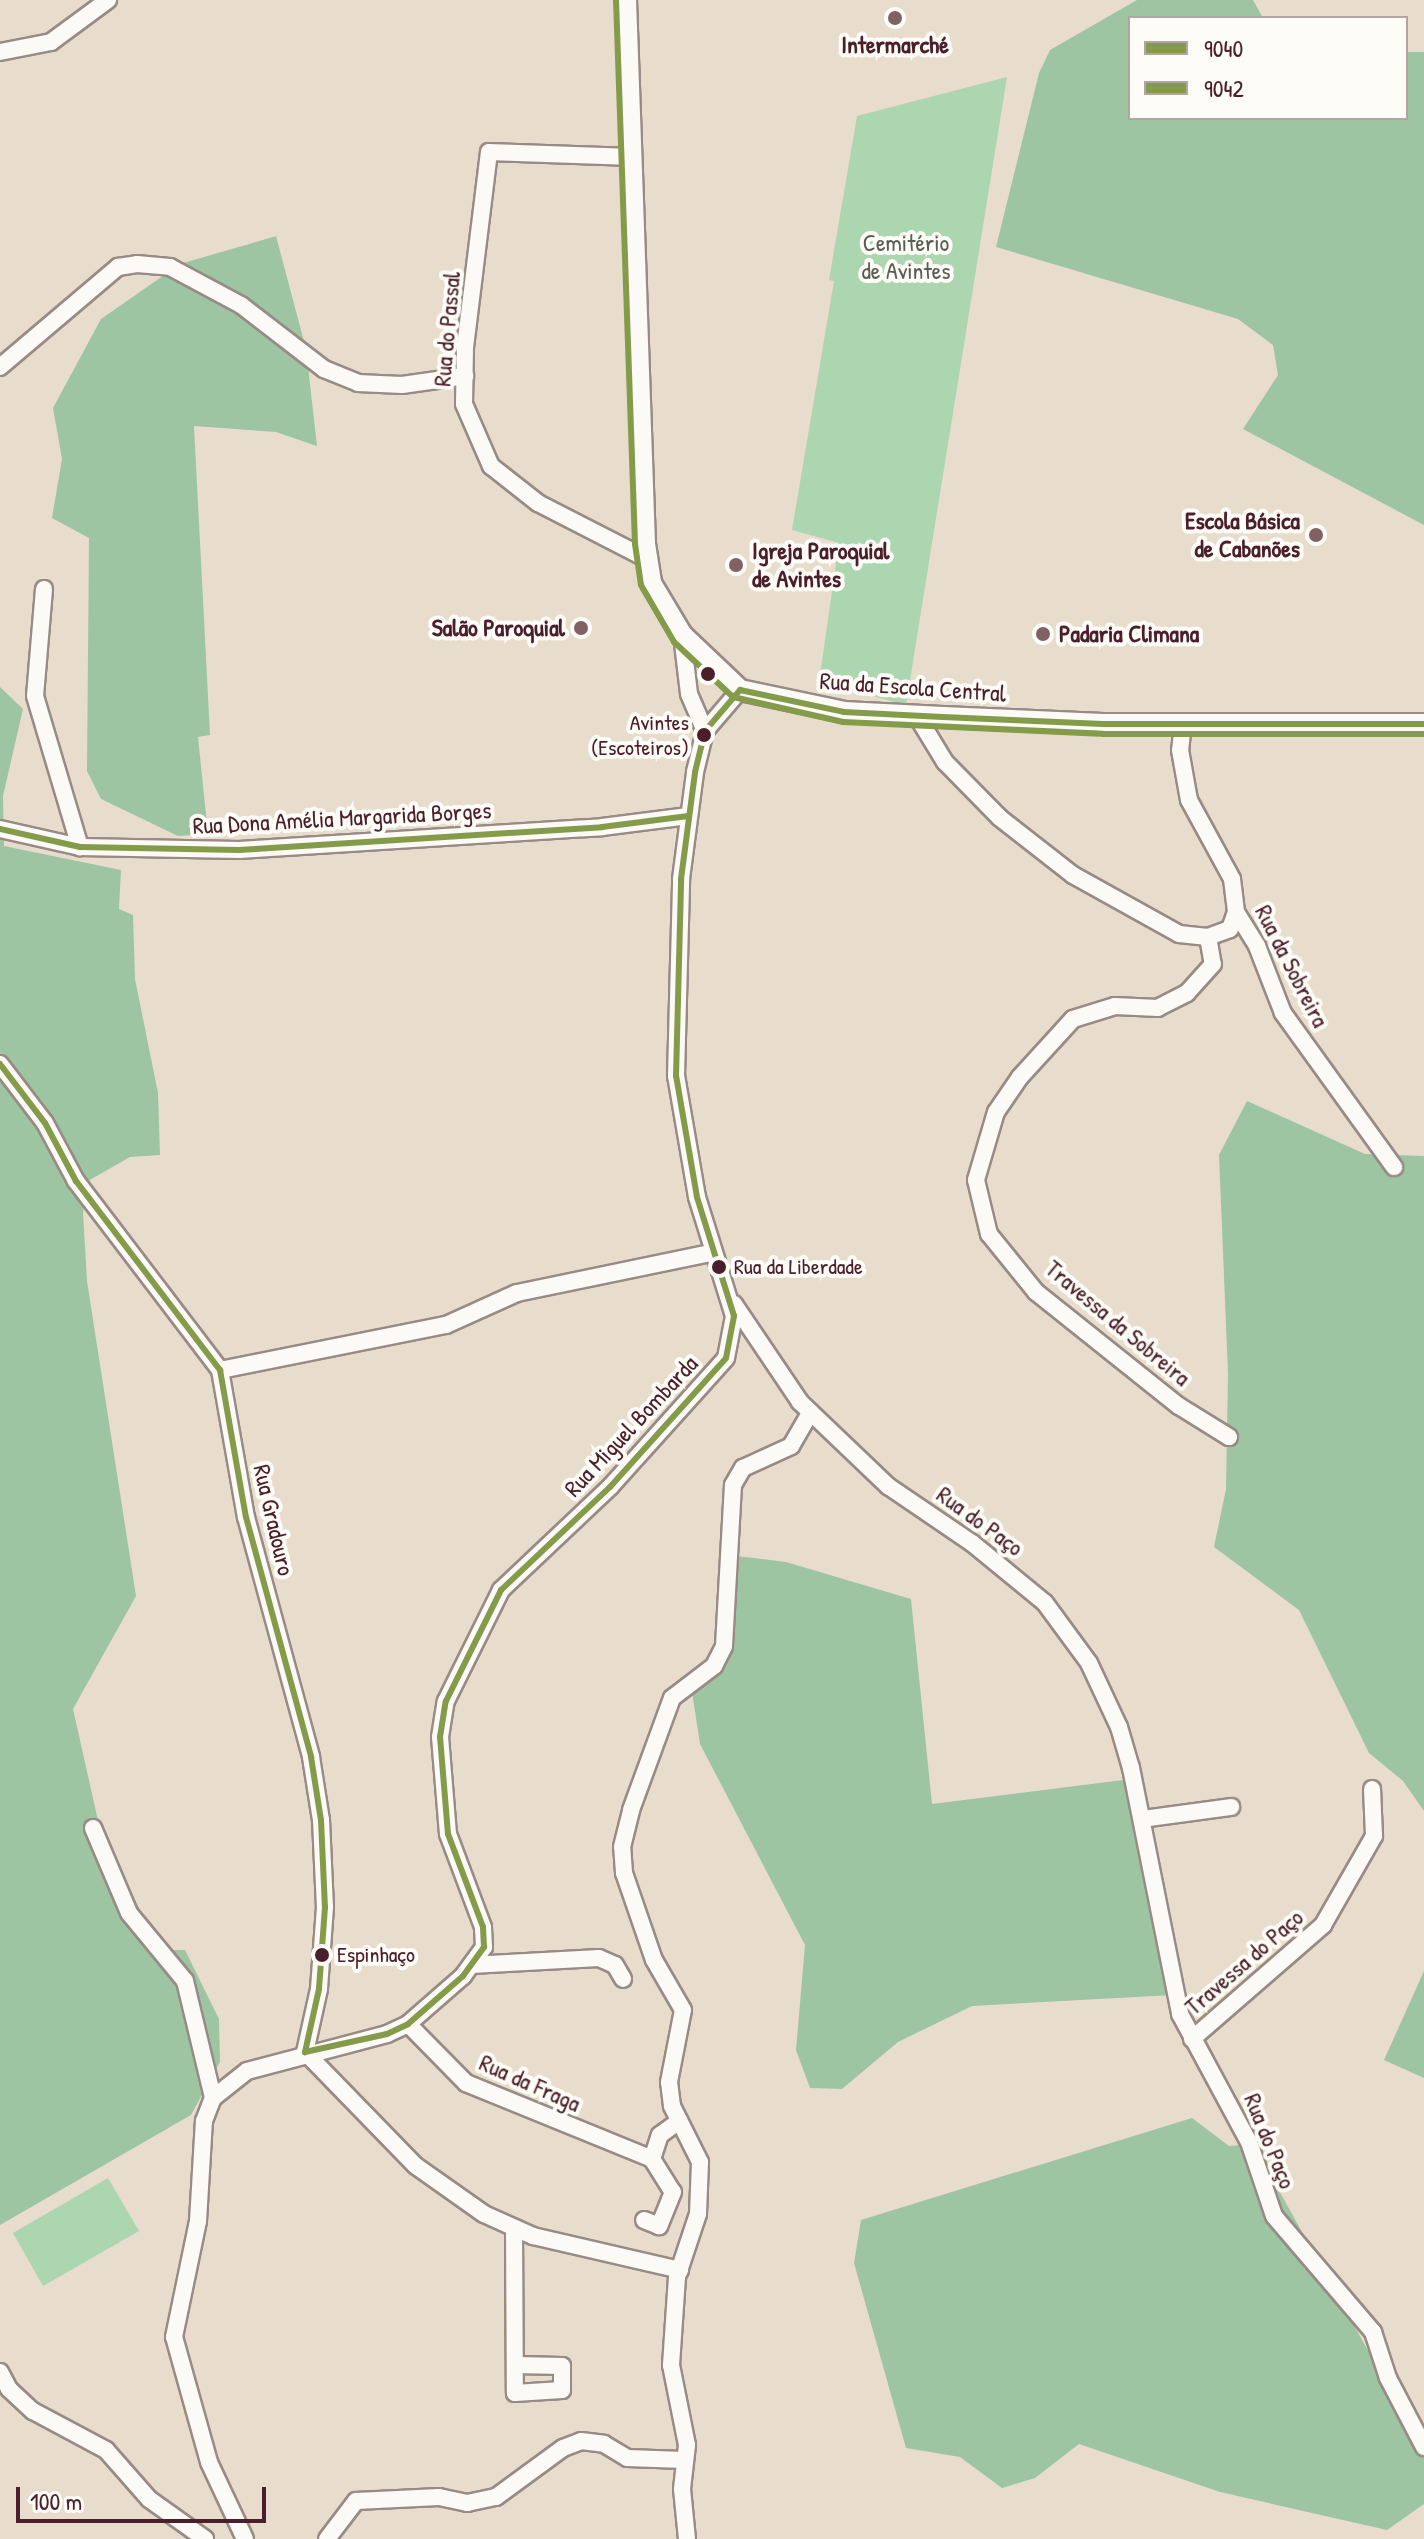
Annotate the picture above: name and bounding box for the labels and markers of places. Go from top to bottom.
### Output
marker: Intermarché [886,9,904,27]
place label: Intermarché [841,31,949,59]
place label: Escola Básica de Cabanões [1185,507,1300,563]
marker: Escola Básica de Cabanões [1307,526,1325,544]
place label: Igreja Paroquial de Avintes [752,537,889,593]
marker: Igreja Paroquial de Avintes [727,556,745,574]
place label: Salão Paroquial [432,614,565,642]
marker: Salão Paroquial [572,619,590,637]
place label: Padaria Climana [1059,620,1199,648]
marker: Padaria Climana [1034,625,1052,643]
unlabelled marker [700,666,716,682]
place label: Avintes (Escoteiros) [591,709,689,760]
marker: Avintes (Escoteiros) [696,727,712,743]
place label: Rua da Liberdade [734,1254,863,1280]
marker: Rua da Liberdade [711,1259,727,1275]
place label: Espinhaço [337,1942,415,1968]
marker: Espinhaço [314,1947,330,1963]

